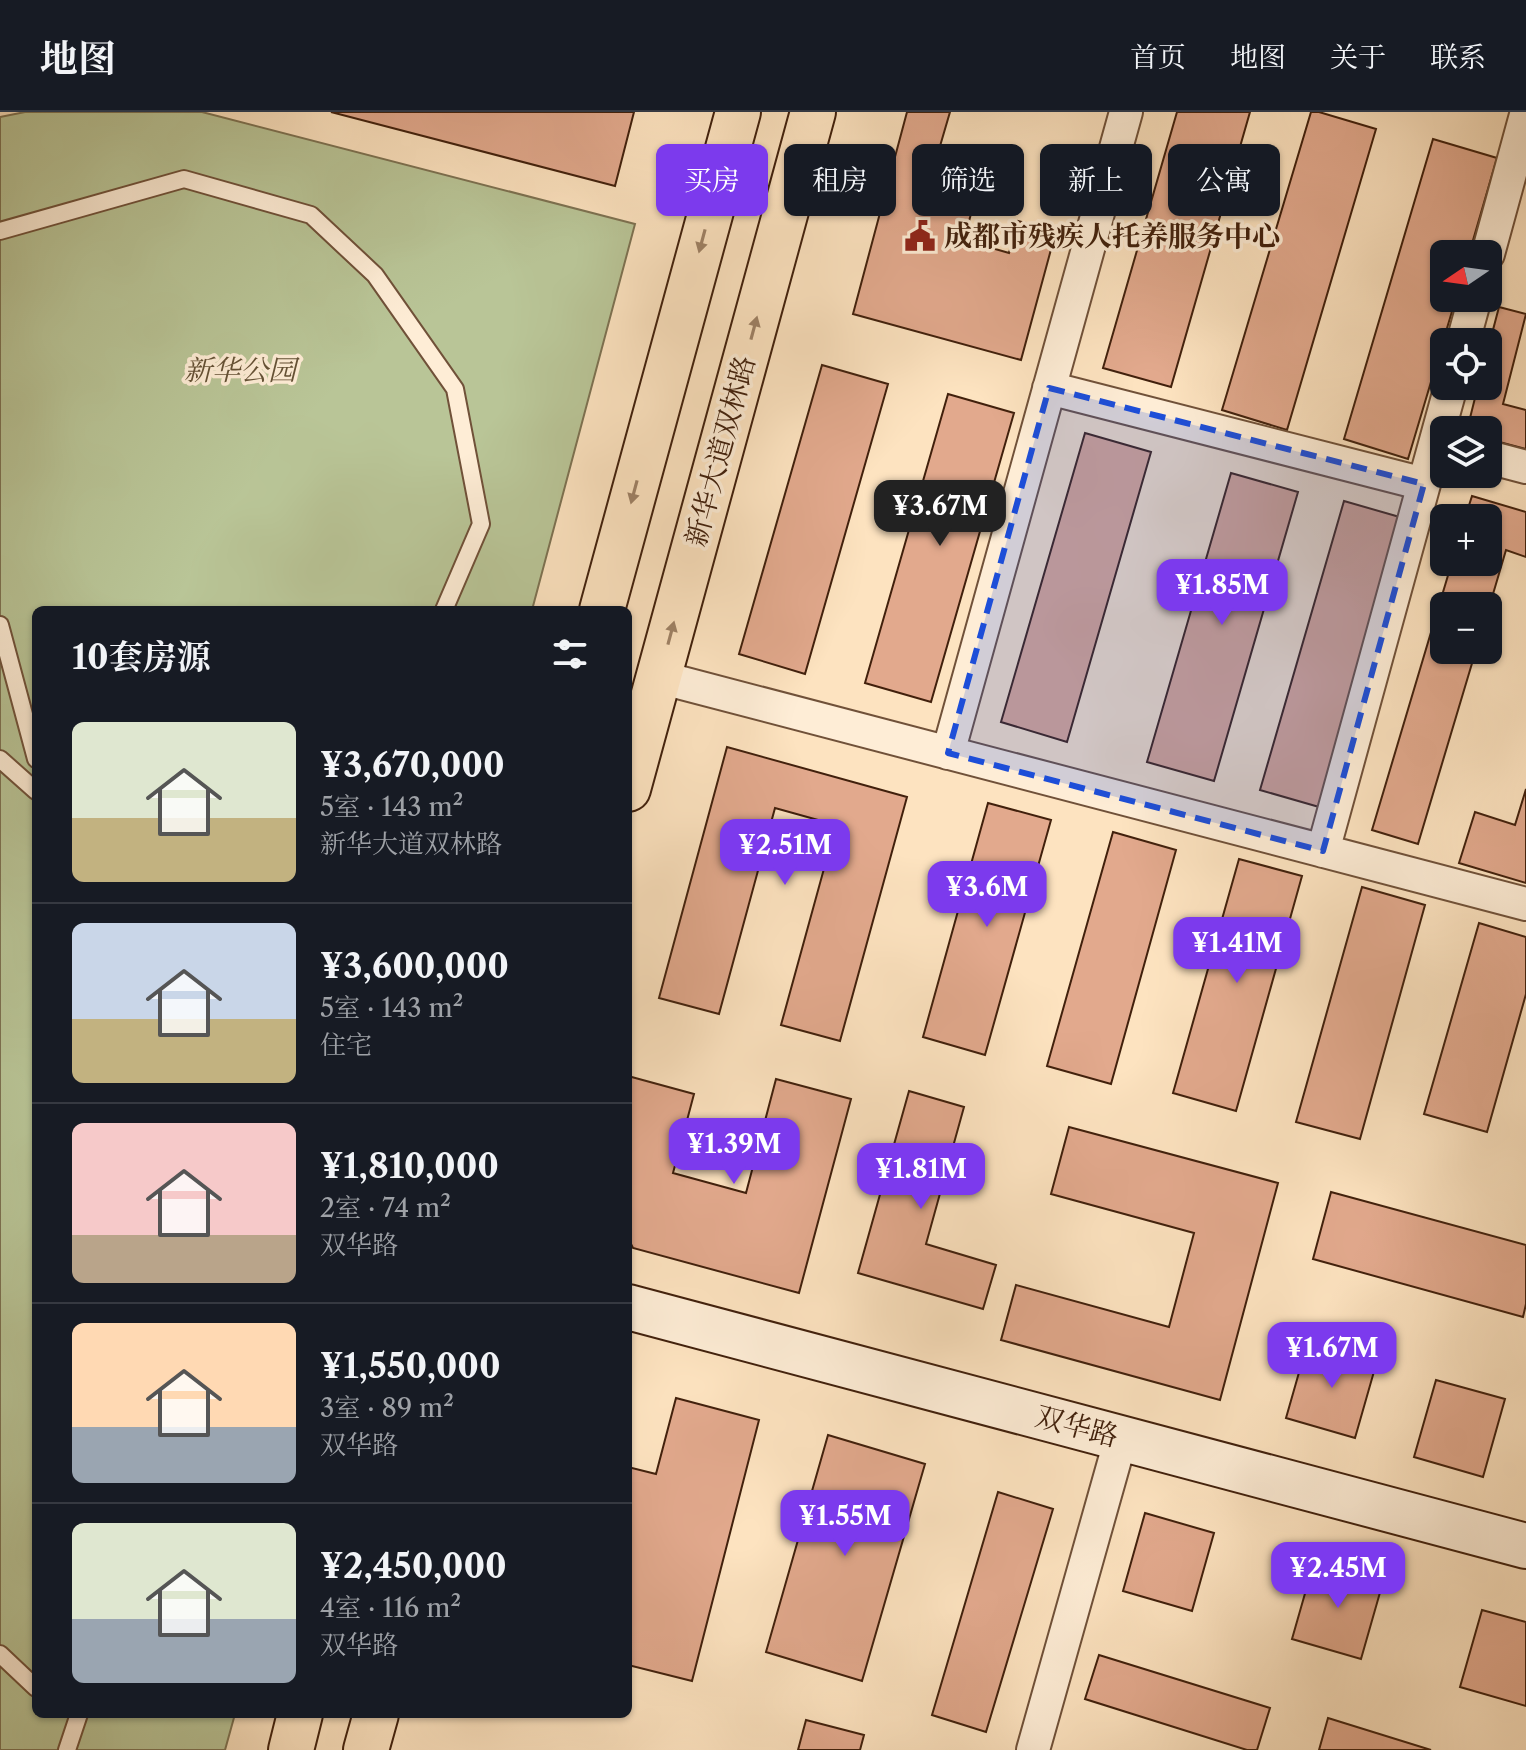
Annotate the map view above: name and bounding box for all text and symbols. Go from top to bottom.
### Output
text: 地图 [40,35,116,82]
text: 首页 [1130,40,1186,74]
text: 地图 [1230,40,1286,74]
text: 关于 [1330,40,1386,74]
text: 联系 [1430,40,1486,74]
chip: 买房 [656,144,768,216]
chip: 租房 [784,144,896,216]
chip: 筛选 [912,144,1024,216]
chip: 新上 [1040,144,1152,216]
chip: 公寓 [1168,144,1280,216]
public building icon: 成都市残疾人托养服务中心 [903,219,937,253]
place label: 成都市残疾人托养服务中心 [944,219,1280,253]
one-way arrow [696,229,708,254]
north arrow [1430,240,1502,312]
map controls [1430,240,1502,664]
one-way arrow [748,316,761,340]
button: locate [1430,328,1502,400]
street label: 新华大道双林路 [678,352,762,550]
park label: 新华公园 [184,353,300,387]
button: layers [1430,416,1502,488]
pin: ¥3.67M [875,480,1005,548]
one-way arrow [627,481,640,505]
text: ¥3.67M [892,490,988,522]
button: + [1430,504,1502,576]
pin: ¥1.85M [1157,559,1287,627]
text: ¥1.85M [1175,569,1269,601]
button: − [1430,592,1502,664]
one-way arrow [665,621,677,646]
icon: filters [548,632,592,676]
text: 10套房源 [72,636,211,678]
text: ¥3,670,000 [320,744,505,786]
icon: home [136,754,232,850]
text: 5室 · 143 m² [320,791,463,823]
pin: ¥2.51M [720,819,850,887]
text: 新华大道双林路 [320,828,502,860]
text: ¥2.51M [738,829,832,861]
pin: ¥3.6M [931,861,1043,929]
text: ¥3.6M [946,871,1028,903]
pin: ¥1.41M [1172,917,1302,985]
text: ¥1.41M [1191,927,1283,959]
text: ¥3,600,000 [320,945,509,987]
icon: home [136,955,232,1051]
text: 5室 · 143 m² [320,992,463,1024]
text: 住宅 [320,1029,372,1061]
pin: ¥1.39M [669,1118,799,1186]
text: ¥1.39M [687,1128,781,1160]
pin: ¥1.81M [856,1143,986,1211]
text: ¥1,810,000 [320,1145,499,1187]
text: ¥1.81M [875,1153,967,1185]
icon: home [136,1155,232,1251]
text: 2室 · 74 m² [320,1192,451,1224]
text: 双华路 [320,1229,398,1261]
pin: ¥1.67M [1267,1322,1397,1390]
text: ¥1.67M [1285,1332,1379,1364]
text: ¥1,550,000 [320,1345,501,1387]
icon: home [136,1355,232,1451]
text: 3室 · 89 m² [320,1392,454,1424]
street label: 双华路 [1032,1399,1122,1453]
text: 双华路 [320,1429,398,1461]
pin: ¥1.55M [780,1490,910,1558]
text: ¥1.55M [798,1500,892,1532]
pin: ¥2.45M [1273,1542,1403,1610]
text: ¥2,450,000 [320,1545,507,1587]
text: ¥2.45M [1289,1552,1387,1584]
icon: home [136,1555,232,1651]
text: 4室 · 116 m² [320,1592,461,1624]
text: 双华路 [320,1629,398,1661]

